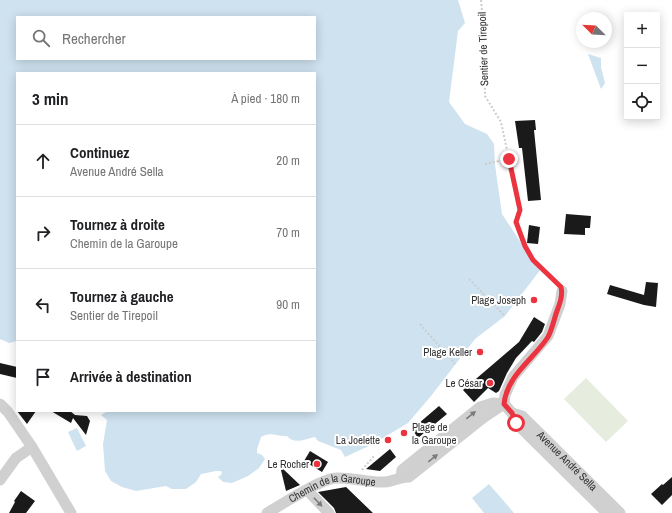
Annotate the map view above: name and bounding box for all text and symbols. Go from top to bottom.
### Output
street label: Sentier de Tirepoil [475,12,491,86]
north arrow [576,12,612,48]
map controls [624,12,660,120]
button: + [624,12,660,48]
search box [16,16,316,60]
icon: search [30,27,52,49]
text: Rechercher [62,28,126,49]
button: − [624,48,660,84]
button: locate [624,84,660,120]
text: 3 min [32,87,68,110]
text: À pied · 180 m [231,90,300,107]
text: Continuez [70,142,129,163]
icon: ahead [32,150,54,172]
route end [500,150,518,168]
text: 20 m [276,152,300,169]
text: Avenue André Sella [70,163,163,180]
text: Tournez à droite [70,214,165,235]
icon: right [32,222,54,244]
text: 70 m [276,224,300,241]
text: Chemin de la Garoupe [70,235,178,252]
text: Tournez à gauche [70,286,174,307]
place label: Plage Joseph [471,293,526,307]
icon: left [32,294,54,316]
marker: Plage Joseph [529,295,539,305]
text: 90 m [276,296,300,313]
text: Sentier de Tirepoil [70,307,158,324]
place label: Plage Keller [423,345,472,359]
marker: Plage Keller [475,347,485,357]
icon: arrive [32,366,54,388]
text: Arrivée à destination [70,366,192,387]
place label: Le César [445,376,482,390]
marker: Le César [485,378,495,388]
one-way arrow [466,410,477,419]
route start [507,414,525,432]
place label: Plage de la Garoupe [412,420,457,447]
street label: Avenue André Sella [533,427,600,494]
marker: Plage de la Garoupe [399,428,409,438]
place label: La Joelette [336,433,380,447]
marker: La Joelette [383,435,393,445]
one-way arrow [428,454,439,462]
place label: Le Rocher [267,457,309,471]
marker: Le Rocher [312,459,322,469]
street label: Chemin de la Garoupe [286,471,376,506]
one-way arrow [313,497,323,507]

